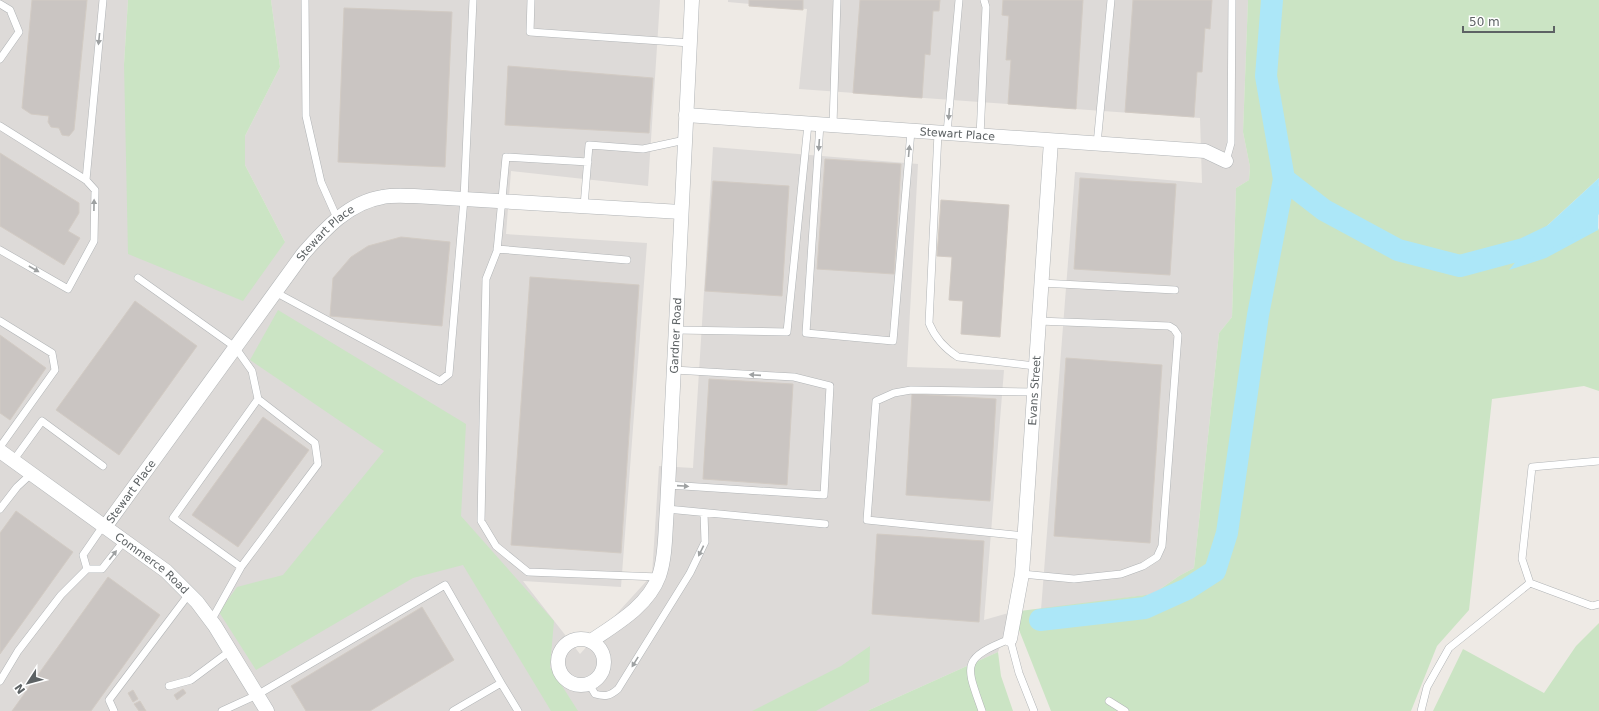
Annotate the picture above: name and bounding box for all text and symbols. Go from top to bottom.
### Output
scale bar [1463,8,1554,34]
text: 50 m [1469,15,1500,29]
one-way arrow [96,33,103,45]
one-way arrow [945,108,952,120]
street label: Stewart Place [919,125,996,143]
one-way arrow [815,139,822,151]
one-way arrow [905,145,912,157]
one-way arrow [91,199,98,211]
street label: Stewart Place [294,202,357,263]
one-way arrow [28,266,40,273]
street label: Gardner Road [667,297,684,374]
street label: Evans Street [1025,355,1043,426]
one-way arrow [749,371,761,378]
street label: Stewart Place [103,457,158,526]
one-way arrow [677,482,689,489]
street label: Commerce Road [113,530,192,597]
one-way arrow [698,545,704,556]
one-way arrow [108,550,117,561]
one-way arrow [631,656,638,668]
north arrow [8,663,48,703]
text: N [12,681,28,696]

